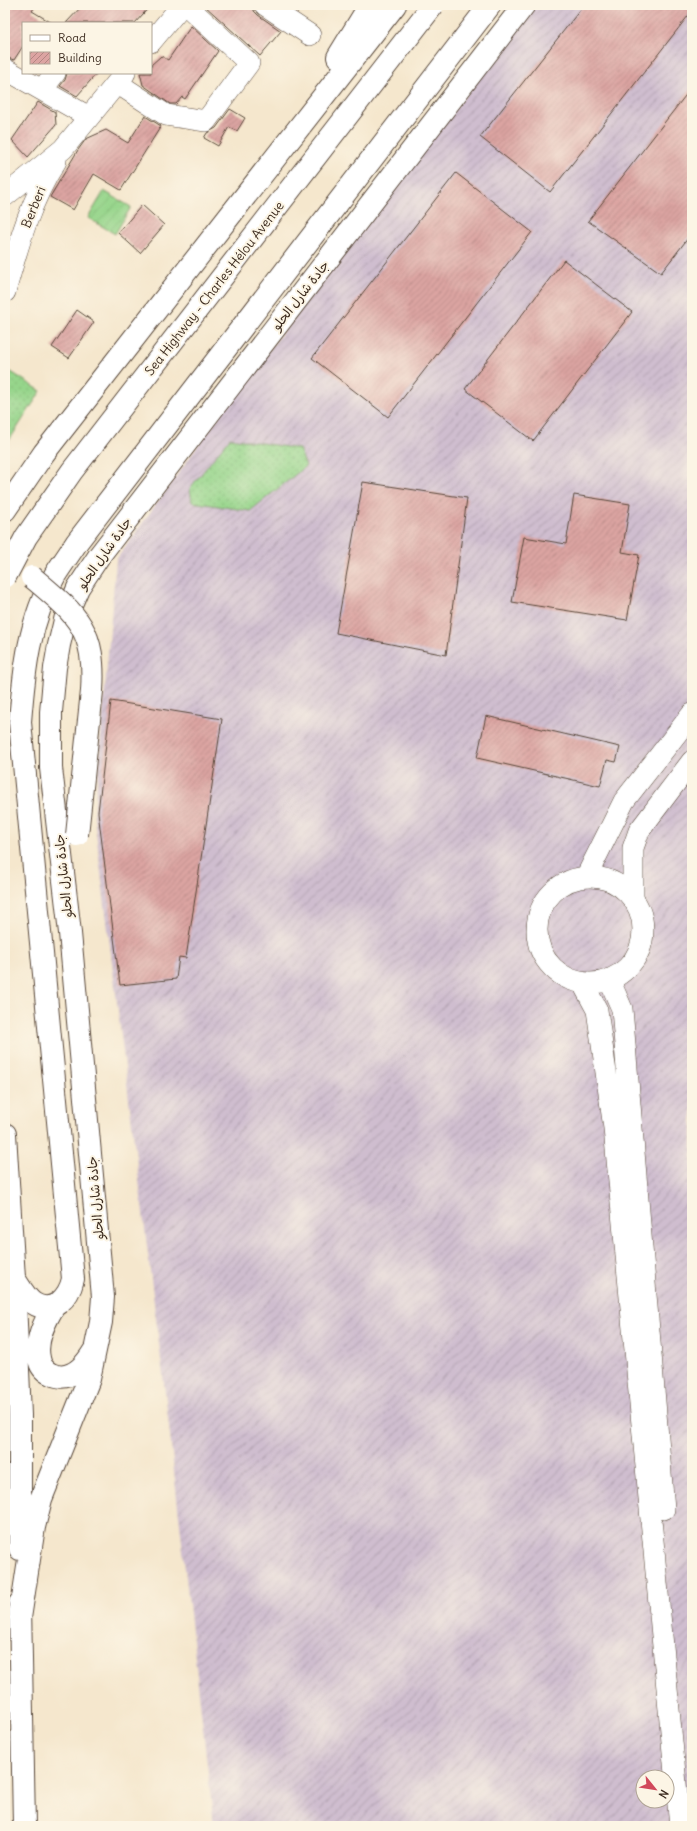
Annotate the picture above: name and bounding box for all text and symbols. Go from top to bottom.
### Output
legend [22,22,152,74]
text: Road [58,30,86,45]
text: Building [58,50,102,65]
street label: Berberi [17,184,49,230]
street label: Sea Highway - Charles Hélou Avenue [141,198,288,379]
street label: جادة شارل الحلو [267,257,333,334]
street label: جادة شارل الحلو [73,514,135,593]
street label: جادة شارل الحلو [51,833,76,920]
street label: جادة شارل الحلو [83,1155,108,1241]
north arrow [635,1769,675,1809]
text: N [656,1787,672,1801]

